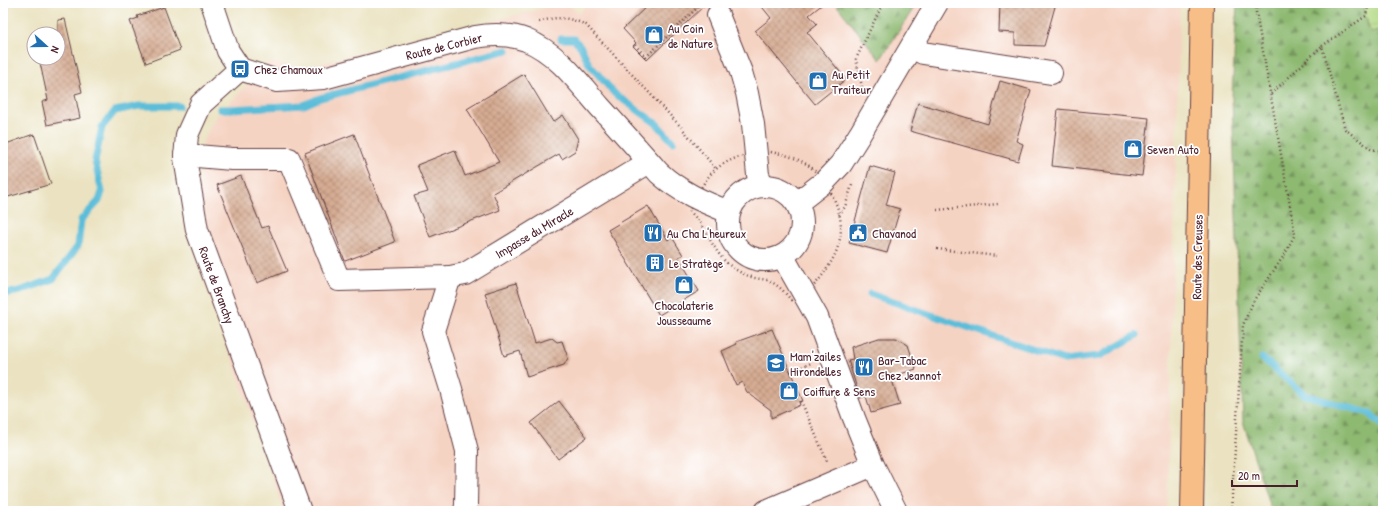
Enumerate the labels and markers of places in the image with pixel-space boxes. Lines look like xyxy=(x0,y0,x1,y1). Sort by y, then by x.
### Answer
place label: Au Coin de Nature xyxy=(668,19,713,52)
shop icon: Au Coin de Nature xyxy=(643,24,665,46)
bus stop icon: Chez Chamoux xyxy=(229,58,251,80)
place label: Chez Chamoux xyxy=(254,60,323,78)
place label: Au Petit Traiteur xyxy=(832,65,871,98)
shop icon: Au Petit Traiteur xyxy=(807,70,829,92)
shop icon: Seven Auto xyxy=(1122,138,1144,160)
place label: Seven Auto xyxy=(1147,140,1199,158)
restaurant icon: Au Cha L'heureux xyxy=(642,222,664,244)
public building icon: Chavanod xyxy=(847,222,869,244)
place label: Au Cha L'heureux xyxy=(667,224,746,242)
place label: Chavanod xyxy=(872,224,916,242)
building icon: Le Stratège xyxy=(644,252,666,274)
place label: Le Stratège xyxy=(669,254,723,272)
shop icon: Chocolaterie Jousseaume xyxy=(673,274,695,296)
place label: Chocolaterie Jousseaume xyxy=(654,296,714,329)
place label: Mam'zailes Hirondelles xyxy=(790,347,841,380)
place label: Bar-Tabac Chez Jeannot xyxy=(878,351,941,384)
school or university icon: Mam'zailes Hirondelles xyxy=(765,352,787,374)
restaurant icon: Bar-Tabac Chez Jeannot xyxy=(853,356,875,378)
shop icon: Coiffure & Sens xyxy=(778,380,800,402)
place label: Coiffure & Sens xyxy=(803,382,875,400)

